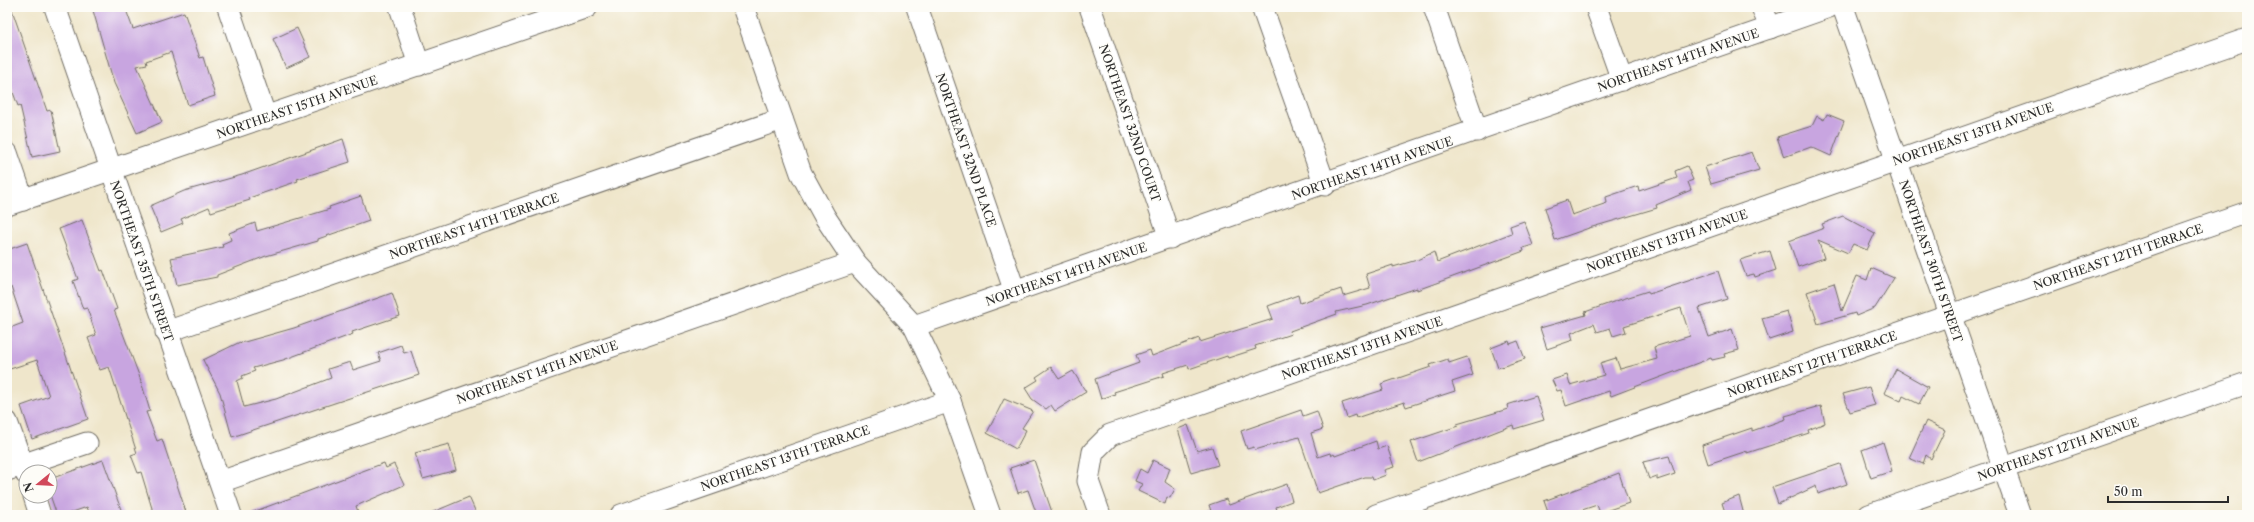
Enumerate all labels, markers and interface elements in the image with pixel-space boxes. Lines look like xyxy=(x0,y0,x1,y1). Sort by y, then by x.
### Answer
street label: NORTHEAST 14TH AVENUE xyxy=(1595,25,1761,95)
street label: NORTHEAST 32ND COURT xyxy=(1096,42,1164,204)
street label: NORTHEAST 32ND PLACE xyxy=(933,71,999,229)
street label: NORTHEAST 15TH AVENUE xyxy=(214,72,380,142)
street label: NORTHEAST 13TH AVENUE xyxy=(1890,99,2056,169)
street label: NORTHEAST 14TH AVENUE xyxy=(1289,133,1455,203)
street label: NORTHEAST 35TH STREET xyxy=(107,178,177,344)
street label: NORTHEAST 30TH STREET xyxy=(1896,178,1966,344)
street label: NORTHEAST 14TH TERRACE xyxy=(387,190,561,262)
street label: NORTHEAST 13TH AVENUE xyxy=(1584,206,1750,276)
street label: NORTHEAST 12TH TERRACE xyxy=(2031,221,2205,293)
street label: NORTHEAST 14TH AVENUE xyxy=(983,239,1149,309)
street label: NORTHEAST 13TH AVENUE xyxy=(1279,313,1445,383)
street label: NORTHEAST 12TH TERRACE xyxy=(1725,328,1899,400)
street label: NORTHEAST 14TH AVENUE xyxy=(454,337,620,407)
street label: NORTHEAST 12TH AVENUE xyxy=(1975,414,2141,484)
street label: NORTHEAST 13TH TERRACE xyxy=(698,422,872,494)
north arrow xyxy=(18,464,58,504)
scale bar xyxy=(2108,478,2228,504)
text: N xyxy=(20,480,37,494)
text: 50 m xyxy=(2114,484,2143,499)

